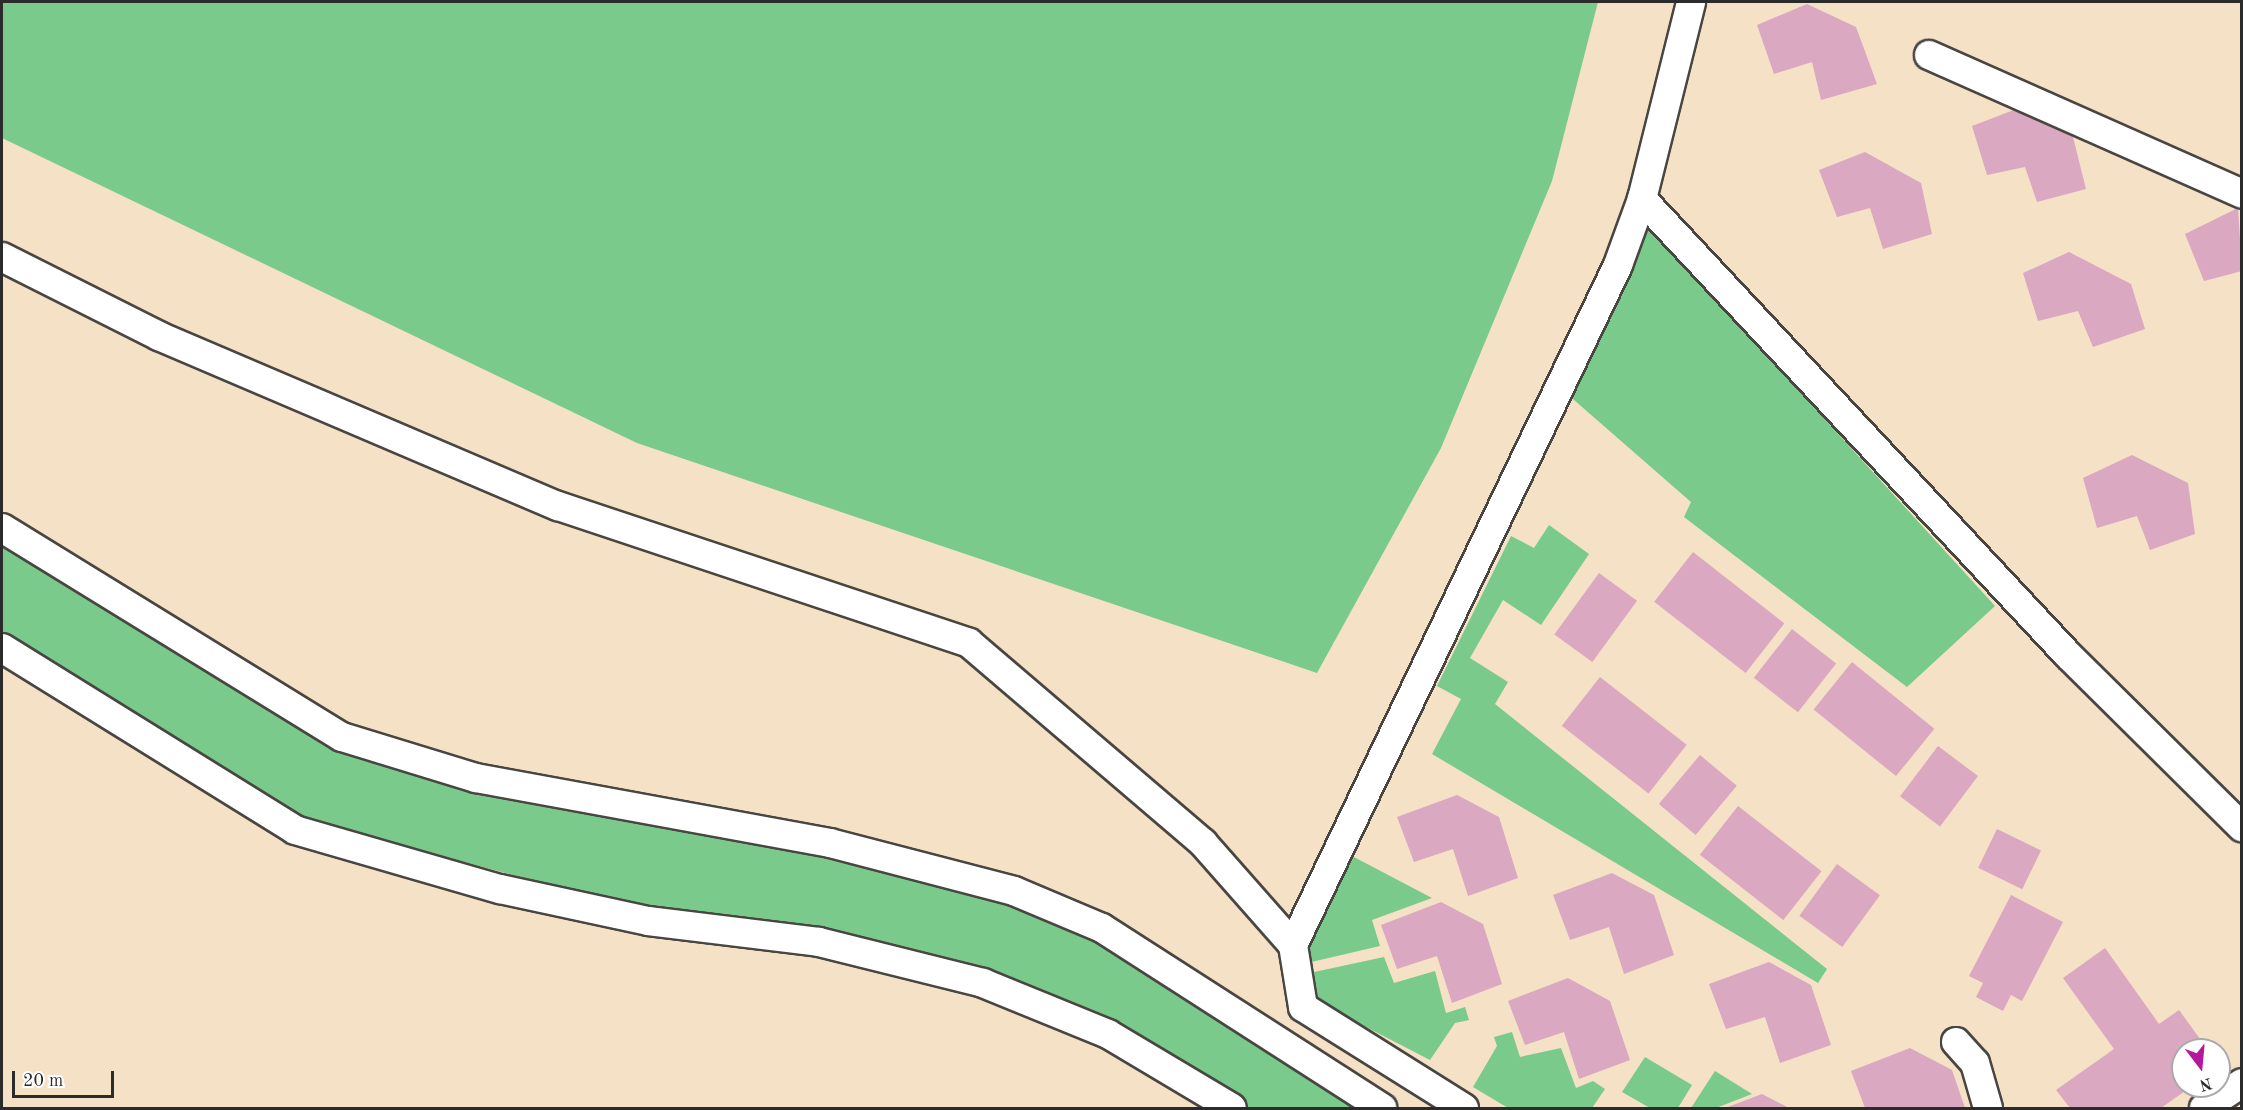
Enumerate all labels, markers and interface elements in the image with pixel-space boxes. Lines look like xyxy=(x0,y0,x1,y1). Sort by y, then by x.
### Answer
north arrow xyxy=(2171,1038,2231,1098)
scale bar xyxy=(15,1059,117,1097)
text: 20 m xyxy=(23,1072,63,1090)
text: N xyxy=(2197,1074,2214,1093)

